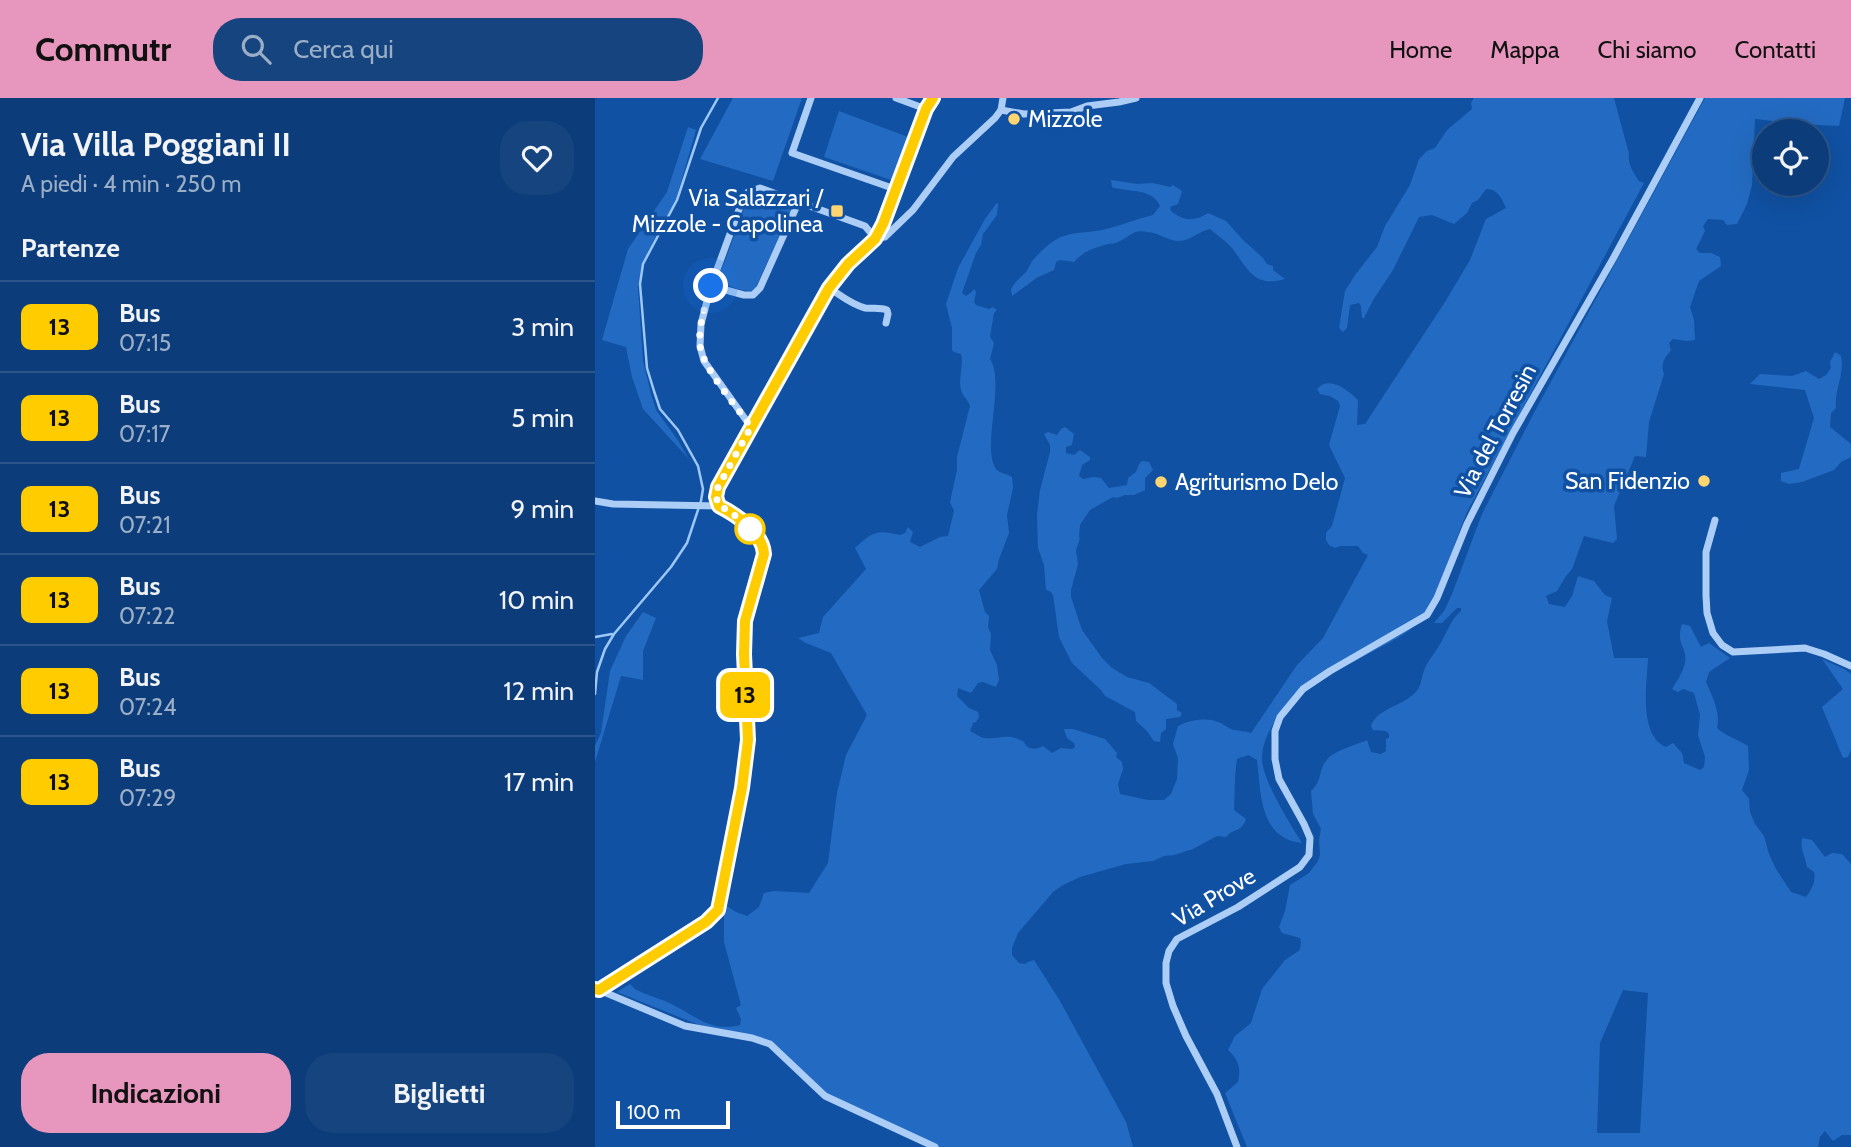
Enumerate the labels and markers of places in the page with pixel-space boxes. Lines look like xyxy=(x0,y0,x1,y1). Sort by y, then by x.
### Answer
place label: Mizzole xyxy=(1028,105,1103,133)
marker: Mizzole xyxy=(1006,111,1022,127)
place label: Via Salazzari / Mizzole - Capolinea xyxy=(632,184,825,238)
marker: Via Salazzari / Mizzole - Capolinea xyxy=(829,203,845,219)
place label: San Fidenzio xyxy=(1565,467,1690,495)
place label: Agriturismo Delo xyxy=(1175,468,1338,496)
marker: San Fidenzio xyxy=(1696,473,1712,489)
marker: Agriturismo Delo xyxy=(1153,474,1169,490)
unlabelled marker xyxy=(735,514,765,544)

